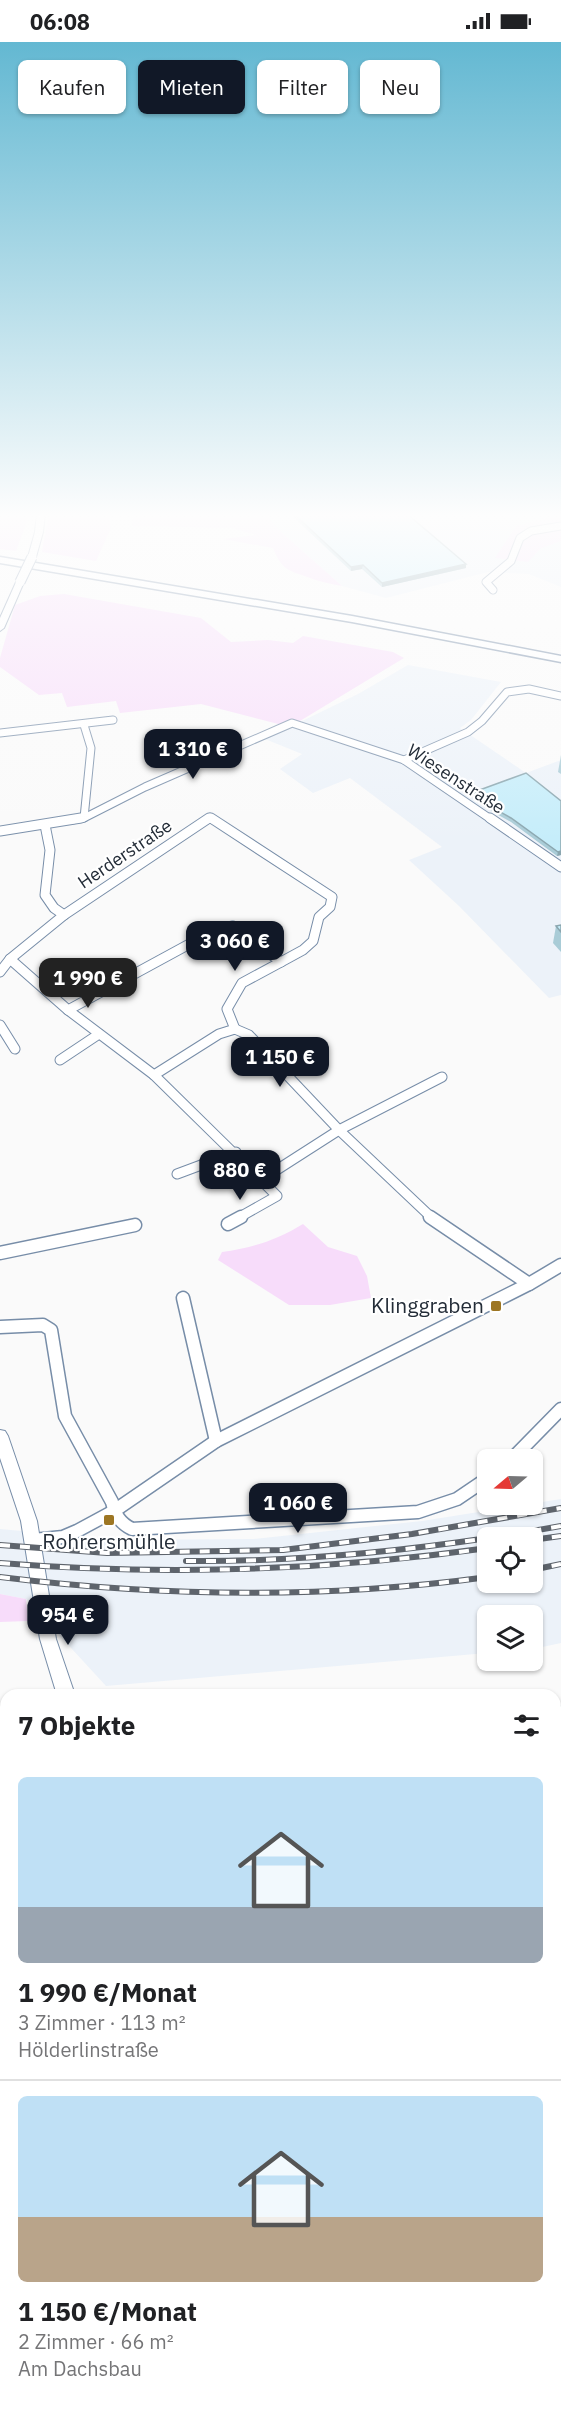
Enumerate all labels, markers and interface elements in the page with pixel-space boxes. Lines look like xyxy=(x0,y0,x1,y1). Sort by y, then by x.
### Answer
text: 06:08 xyxy=(30,7,90,36)
chip: Kaufen xyxy=(18,60,126,114)
chip: Mieten xyxy=(138,60,245,114)
chip: Filter xyxy=(257,60,348,114)
chip: Neu xyxy=(360,60,440,114)
pin: 1 310 € xyxy=(138,729,248,780)
text: 1 310 € xyxy=(158,735,228,762)
street label: Wiesenstraße xyxy=(403,738,510,819)
street label: Herderstraße xyxy=(73,814,176,893)
pin: 3 060 € xyxy=(180,921,290,972)
text: 3 060 € xyxy=(200,927,270,954)
pin: 1 990 € xyxy=(33,958,143,1009)
text: 1 990 € xyxy=(53,964,123,991)
pin: 1 150 € xyxy=(225,1037,335,1088)
text: 1 150 € xyxy=(245,1043,315,1070)
pin: 880 € xyxy=(198,1150,282,1201)
text: 880 € xyxy=(213,1156,267,1183)
place label: Klinggraben xyxy=(371,1291,484,1319)
marker: Klinggraben xyxy=(489,1299,503,1313)
north arrow xyxy=(477,1449,543,1515)
map controls xyxy=(477,1449,543,1671)
pin: 1 060 € xyxy=(243,1483,353,1534)
text: 1 060 € xyxy=(263,1489,333,1516)
marker: Rohrersmühle xyxy=(102,1513,116,1527)
place label: Rohrersmühle xyxy=(42,1527,176,1555)
button: locate xyxy=(477,1527,543,1593)
pin: 954 € xyxy=(26,1595,110,1646)
text: 954 € xyxy=(41,1601,95,1628)
button: layers xyxy=(477,1605,543,1671)
text: 7 Objekte xyxy=(18,1708,135,1742)
icon: filters xyxy=(510,1709,543,1742)
icon: home xyxy=(227,1816,335,1924)
text: 1 990 €/Monat xyxy=(18,1975,197,2009)
text: 3 Zimmer · 113 m² xyxy=(18,2009,186,2036)
text: Hölderlinstraße xyxy=(18,2036,159,2063)
icon: home xyxy=(227,2135,335,2243)
text: 1 150 €/Monat xyxy=(18,2294,197,2328)
text: 2 Zimmer · 66 m² xyxy=(18,2328,174,2355)
text: Am Dachsbau xyxy=(18,2355,142,2382)

